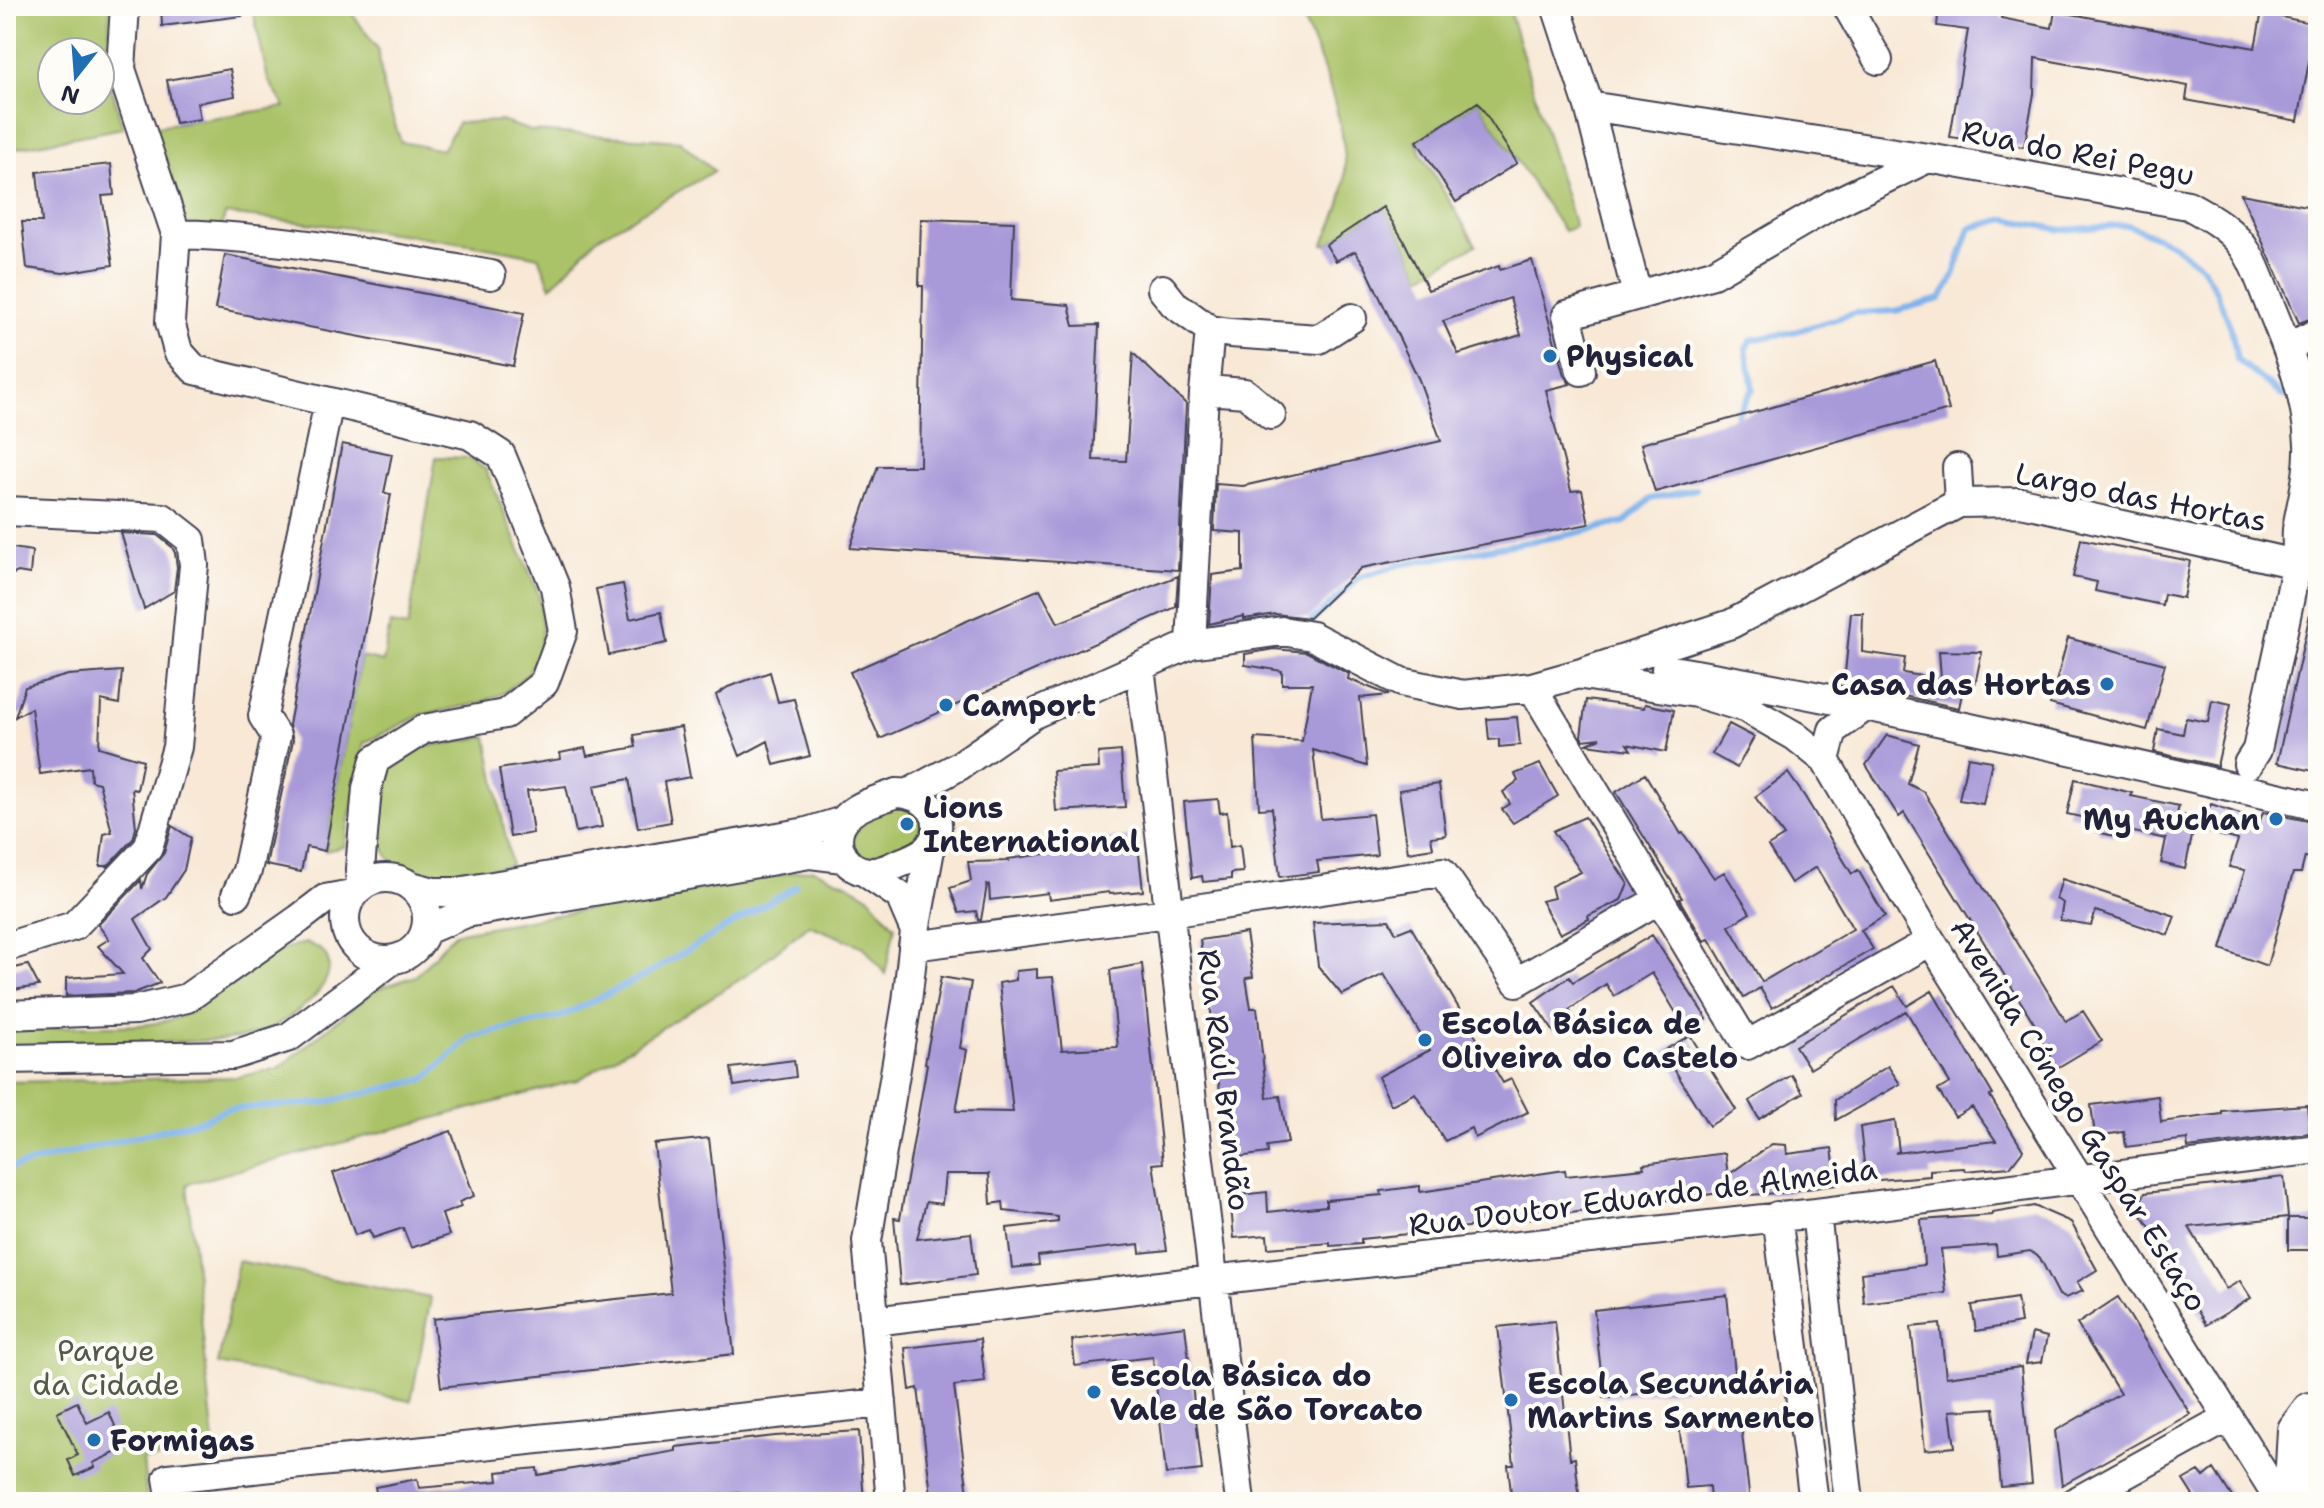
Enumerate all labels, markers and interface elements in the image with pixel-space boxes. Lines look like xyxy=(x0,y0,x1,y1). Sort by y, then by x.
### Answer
north arrow xyxy=(36,36,116,116)
text: N xyxy=(58,78,83,111)
street label: Rua do Rei Pegu xyxy=(1958,110,2198,196)
place label: Physical xyxy=(1566,336,1694,377)
marker: Physical xyxy=(1541,347,1559,365)
street label: Largo das Hortas xyxy=(2012,453,2270,541)
place label: Casa das Hortas xyxy=(1831,664,2091,705)
marker: Casa das Hortas xyxy=(2098,675,2116,693)
place label: Camport xyxy=(962,685,1096,726)
marker: Camport xyxy=(937,696,955,714)
place label: Lions International xyxy=(923,787,1140,862)
place label: My Auchan xyxy=(2083,799,2260,840)
marker: My Auchan xyxy=(2267,810,2285,828)
marker: Lions International xyxy=(898,815,916,833)
street label: Avenida Cónego Gaspar Estaço xyxy=(1941,911,2217,1319)
street label: Rua Raúl Brandão xyxy=(1188,947,1260,1213)
place label: Escola Básica de Oliveira do Castelo xyxy=(1441,1003,1738,1078)
marker: Escola Básica de Oliveira do Castelo xyxy=(1416,1031,1434,1049)
street label: Rua Doutor Eduardo de Almeida xyxy=(1407,1148,1880,1246)
park label: Parque da Cidade xyxy=(32,1330,180,1405)
place label: Escola Básica do Vale de São Torcato xyxy=(1110,1355,1423,1430)
place label: Escola Secundária Martins Sarmento xyxy=(1527,1363,1815,1438)
marker: Escola Básica do Vale de São Torcato xyxy=(1085,1383,1103,1401)
marker: Escola Secundária Martins Sarmento xyxy=(1502,1391,1520,1409)
place label: Formigas xyxy=(110,1420,255,1461)
marker: Formigas xyxy=(85,1431,103,1449)

